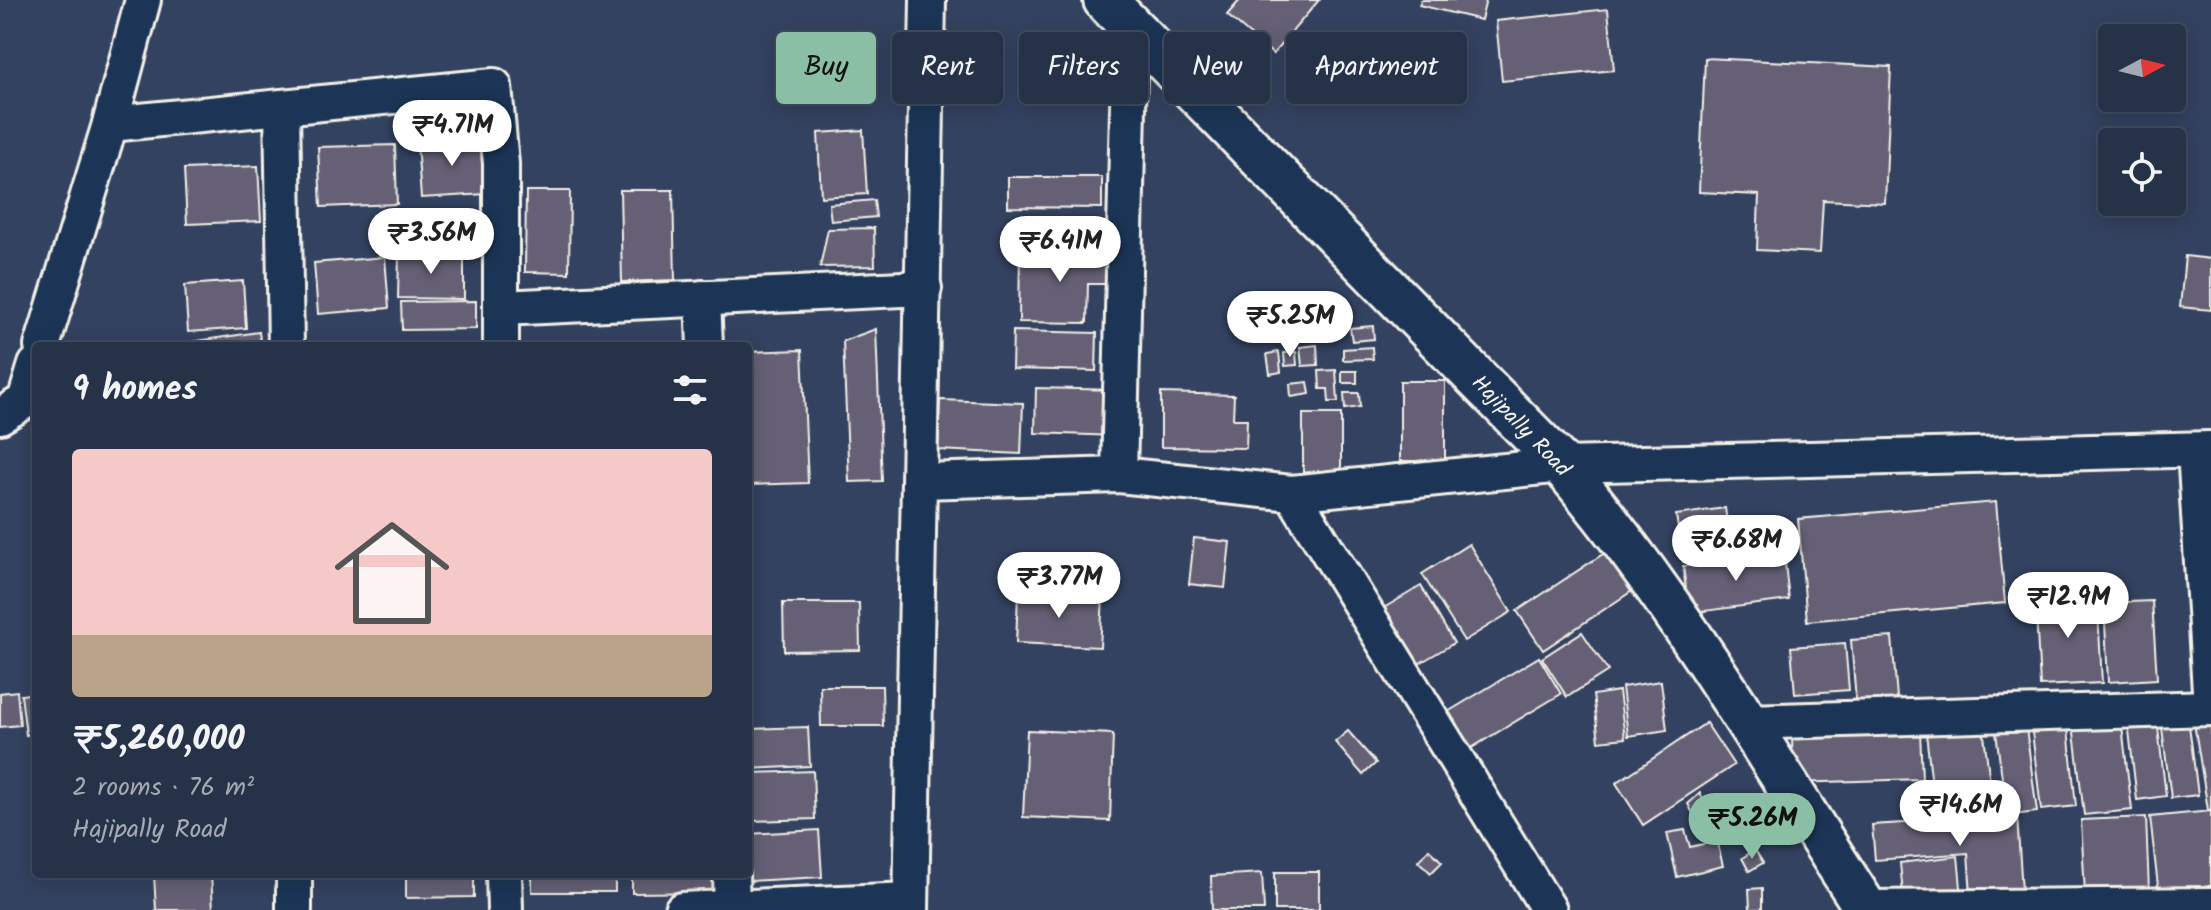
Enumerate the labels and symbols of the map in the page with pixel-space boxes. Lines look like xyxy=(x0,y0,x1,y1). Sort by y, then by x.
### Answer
north arrow xyxy=(2098,24,2186,112)
pin: ₹4.71M xyxy=(387,100,517,168)
pin: ₹3.56M xyxy=(366,208,496,276)
pin: ₹6.41M xyxy=(995,216,1125,284)
pin: ₹5.25M xyxy=(1225,291,1355,359)
street label: Hajipally Road xyxy=(1462,368,1579,487)
pin: ₹6.68M xyxy=(1671,515,1801,583)
pin: ₹3.77M xyxy=(994,552,1124,620)
pin: ₹12.9M xyxy=(2003,572,2133,640)
pin: ₹14.6M xyxy=(1895,780,2025,848)
pin: ₹5.26M xyxy=(1687,793,1817,861)

